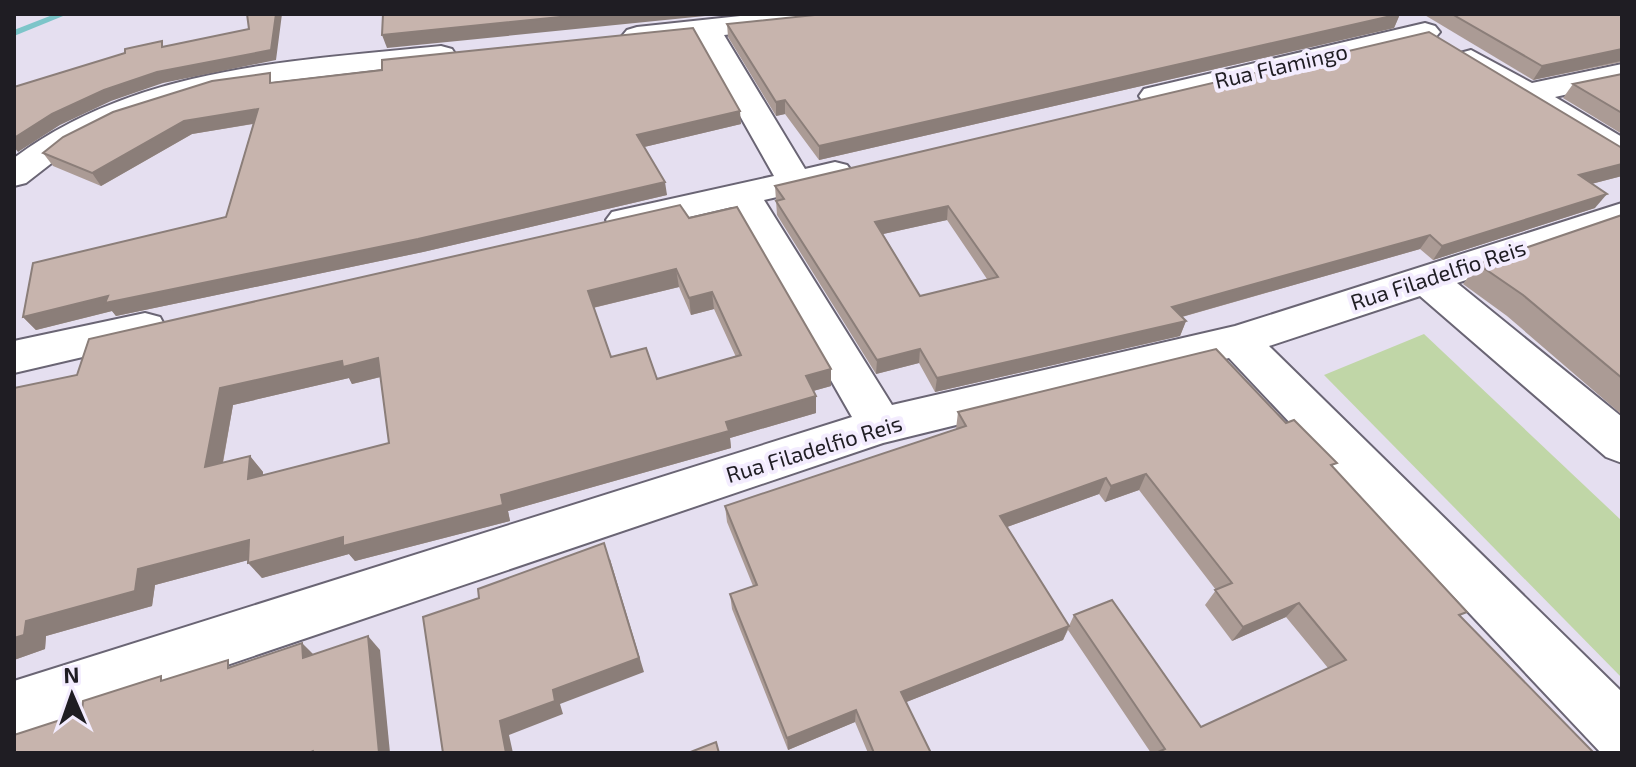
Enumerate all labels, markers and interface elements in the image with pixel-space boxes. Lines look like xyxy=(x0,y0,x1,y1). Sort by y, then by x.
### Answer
street label: Rua Flamingo xyxy=(1212,37,1350,93)
street label: Rua Filadelfio Reis xyxy=(1347,233,1529,315)
street label: Rua Filadelfio Reis xyxy=(723,409,905,487)
north arrow xyxy=(32,655,112,735)
text: N xyxy=(63,661,80,687)

